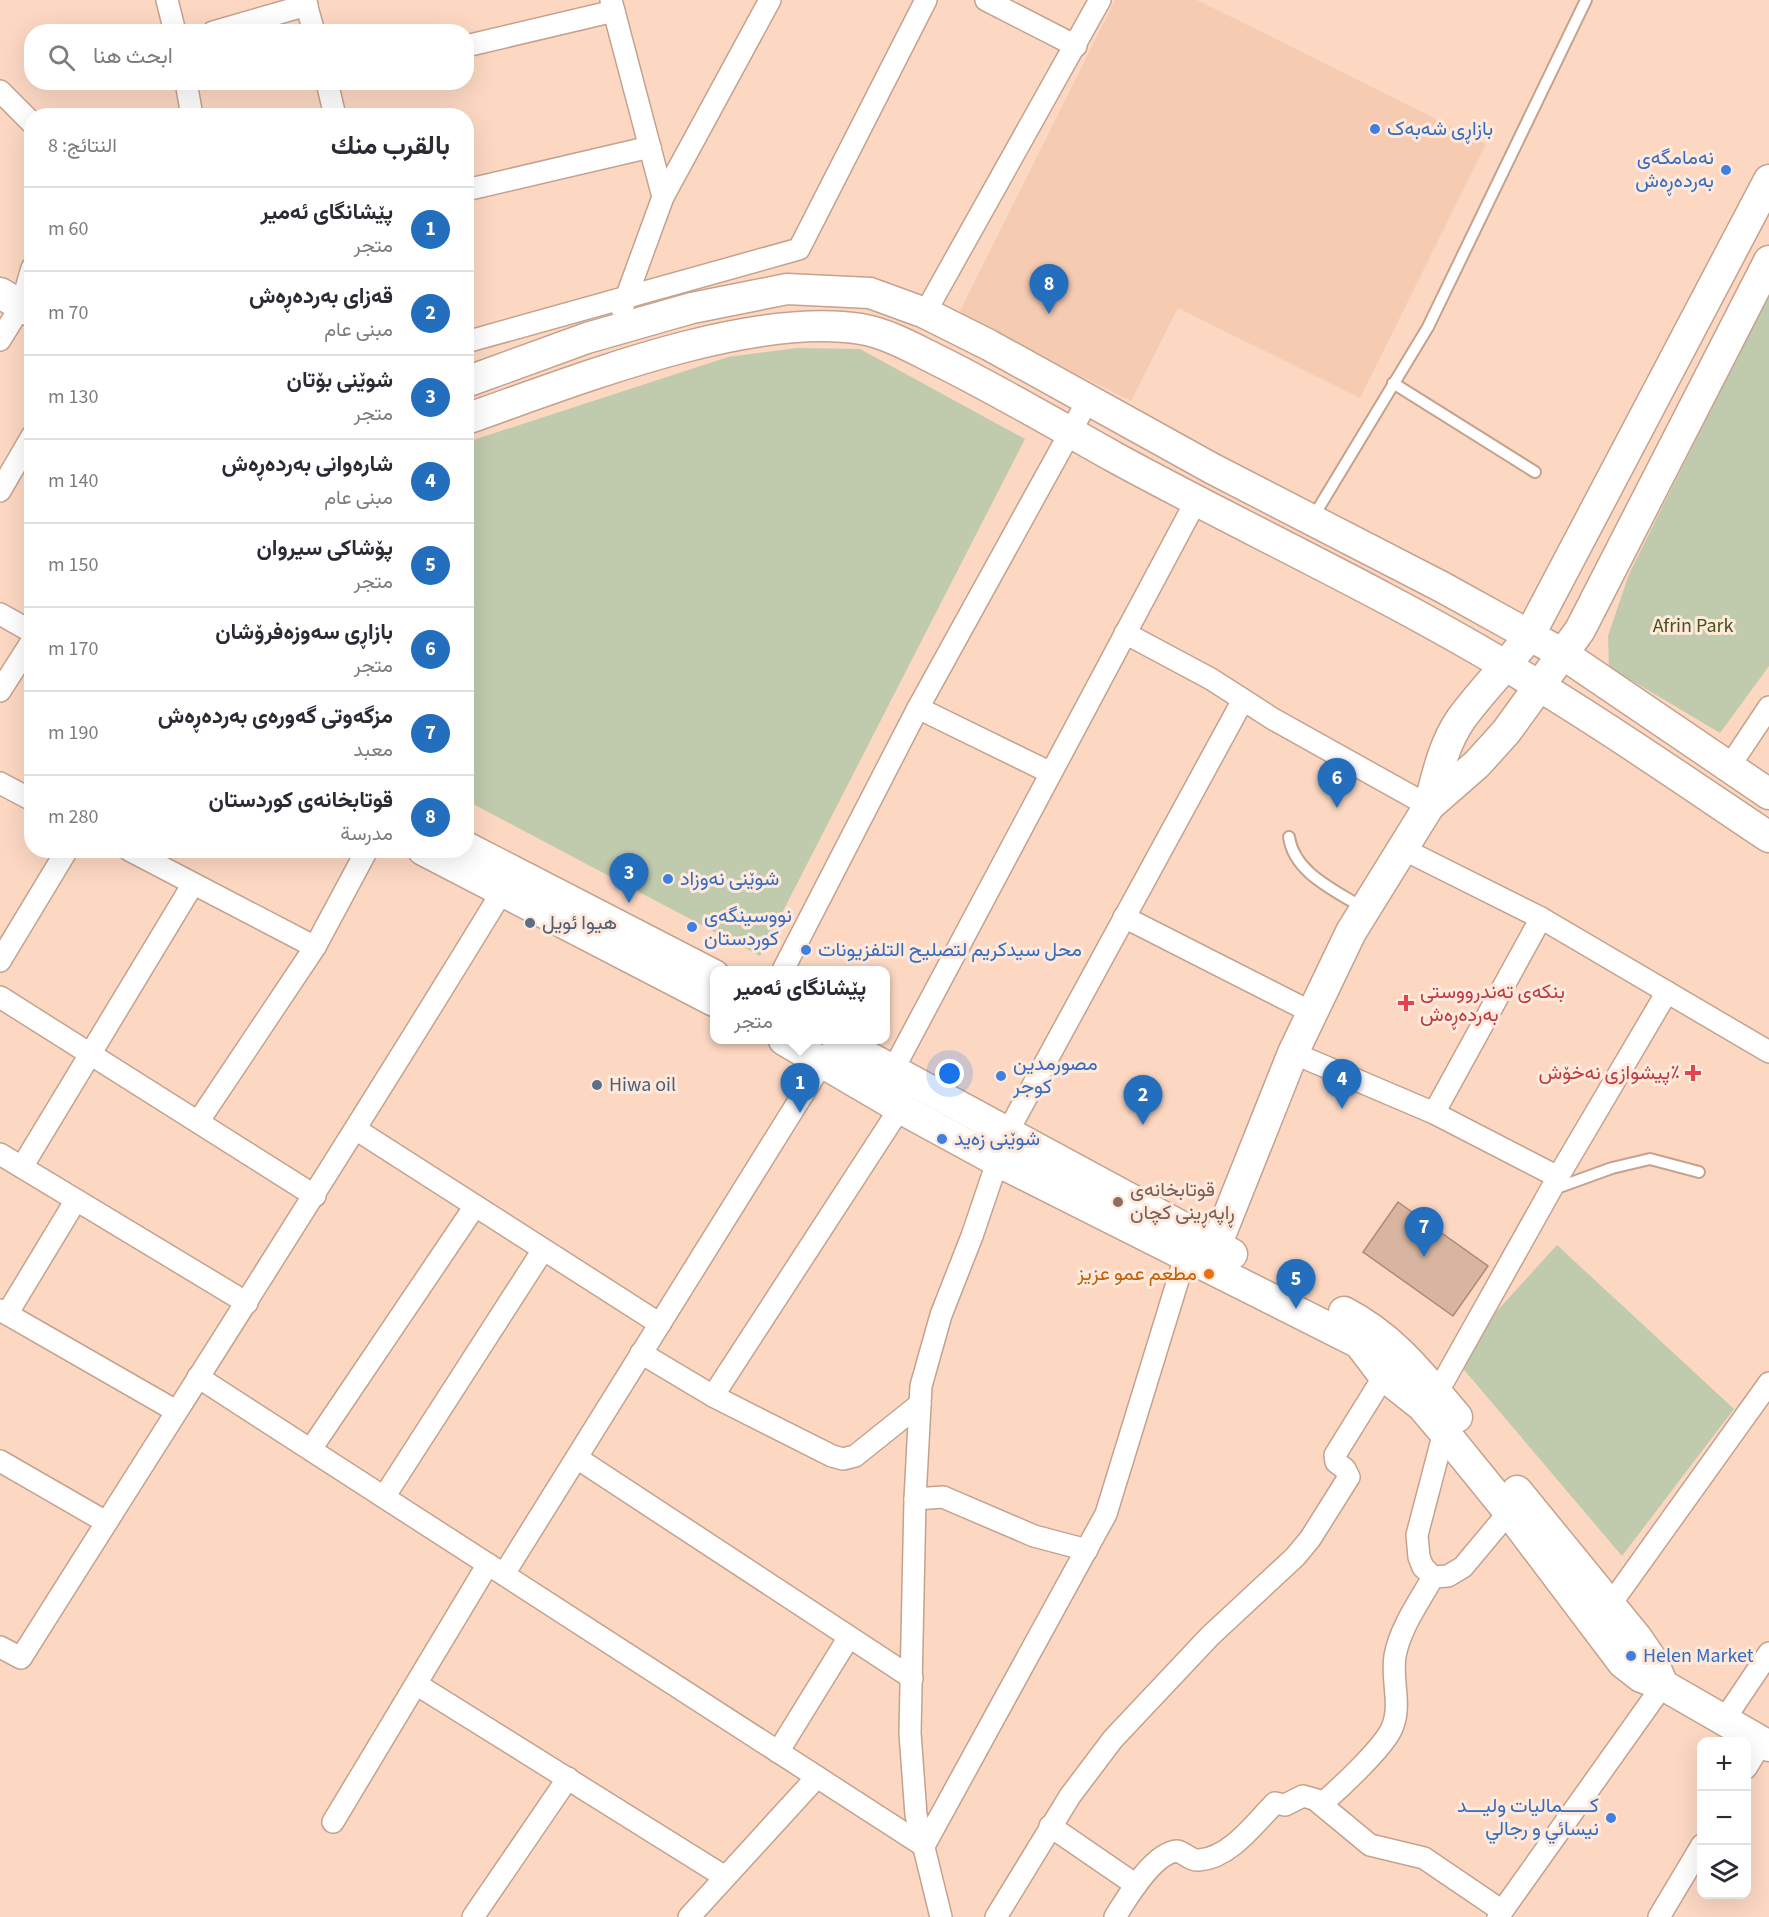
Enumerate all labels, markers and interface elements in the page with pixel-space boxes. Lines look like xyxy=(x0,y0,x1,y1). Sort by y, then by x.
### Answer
search box xyxy=(24,24,474,90)
text: ابحث هنا xyxy=(93,40,173,72)
icon: search xyxy=(45,41,78,74)
place label: بازاڕی شەبەک xyxy=(1387,115,1493,144)
marker: بازاڕی شەبەک xyxy=(1368,122,1382,136)
text: بالقرب منك xyxy=(331,127,450,164)
text: النتائج: 8 xyxy=(48,132,117,160)
place label: نەمامگەی بەردەڕەش xyxy=(1635,144,1714,196)
marker: نەمامگەی بەردەڕەش xyxy=(1719,163,1733,177)
text: پێشانگای ئەمیر xyxy=(260,196,393,228)
text: 60 m xyxy=(48,215,88,243)
text: 1 xyxy=(425,215,436,243)
text: متجر xyxy=(354,232,393,260)
pin: 8 xyxy=(1030,264,1068,314)
text: قەزای بەردەڕەش xyxy=(249,280,393,312)
text: 70 m xyxy=(48,299,88,327)
text: 2 xyxy=(425,299,436,327)
text: مبنى عام xyxy=(324,316,393,344)
text: شوێنی بۆتان xyxy=(287,364,393,396)
text: 130 m xyxy=(48,383,98,411)
text: 3 xyxy=(425,383,436,411)
text: متجر xyxy=(354,400,393,428)
text: شارەوانی بەردەڕەش xyxy=(221,448,393,480)
text: 140 m xyxy=(48,467,98,495)
text: 4 xyxy=(425,467,436,495)
text: مبنى عام xyxy=(324,484,393,512)
text: پۆشاکی سیروان xyxy=(256,532,393,564)
text: 150 m xyxy=(48,551,98,579)
text: 5 xyxy=(425,551,436,579)
text: متجر xyxy=(354,568,393,596)
park label: Afrin Park xyxy=(1653,612,1733,640)
text: بازاڕی سەوزەفرۆشان xyxy=(215,616,393,648)
text: 170 m xyxy=(48,635,98,663)
text: 6 xyxy=(425,635,436,663)
text: متجر xyxy=(354,652,393,680)
text: مزگەوتی گەورەی بەردەڕەش xyxy=(158,700,393,732)
text: 190 m xyxy=(48,719,98,747)
text: 7 xyxy=(425,719,436,747)
text: معبد xyxy=(353,736,393,764)
pin: 6 xyxy=(1318,758,1356,808)
text: قوتابخانەی کوردستان xyxy=(209,784,393,816)
text: 280 m xyxy=(48,803,98,831)
text: 8 xyxy=(425,803,436,831)
text: مدرسة xyxy=(340,820,393,848)
pin: 3 xyxy=(610,854,648,903)
place label: شوێنی نەوزاد xyxy=(680,865,779,893)
marker: شوێنی نەوزاد xyxy=(661,872,675,886)
place label: نووسینگەی کوردستان xyxy=(704,902,792,953)
place label: هيوا ئويل xyxy=(542,909,617,937)
marker: هيوا ئويل xyxy=(523,916,537,930)
marker: نووسینگەی کوردستان xyxy=(685,920,699,934)
place label: محل سيدكريم لتصليح التلفزيونات xyxy=(818,936,1082,964)
marker: محل سيدكريم لتصليح التلفزيونات xyxy=(799,943,813,957)
popup xyxy=(710,966,890,1044)
text: پێشانگای ئەمیر xyxy=(734,972,866,1004)
place label: بنکەی تەندرووستی بەردەڕەش xyxy=(1420,978,1565,1030)
marker: بنکەی تەندرووستی بەردەڕەش xyxy=(1397,994,1415,1012)
text: متجر xyxy=(734,1008,773,1036)
place label: مصورمدین كوجر xyxy=(1012,1050,1098,1101)
your location xyxy=(935,1059,964,1088)
place label: پیشوازی نەخۆش٪ xyxy=(1539,1059,1680,1087)
pin: 4 xyxy=(1322,1060,1362,1109)
pin: 1 xyxy=(780,1064,820,1113)
marker: پیشوازی نەخۆش٪ xyxy=(1684,1064,1702,1082)
marker: مصورمدین كوجر xyxy=(994,1069,1008,1083)
place label: Hiwa oil xyxy=(609,1071,676,1099)
pin: 2 xyxy=(1124,1076,1162,1125)
marker: Hiwa oil xyxy=(590,1078,604,1092)
place label: شوێنی زەید xyxy=(954,1125,1040,1153)
marker: شوێنی زەید xyxy=(935,1132,949,1146)
place label: قوتابخانەی ڕاپەڕینی کچان xyxy=(1130,1176,1235,1228)
marker: قوتابخانەی ڕاپەڕینی کچان xyxy=(1111,1195,1125,1209)
pin: 7 xyxy=(1404,1208,1444,1257)
place label: مطعم عمو عزيز xyxy=(1076,1260,1197,1288)
pin: 5 xyxy=(1276,1260,1316,1309)
marker: مطعم عمو عزيز xyxy=(1202,1267,1216,1281)
place label: Helen Market xyxy=(1643,1642,1754,1670)
marker: Helen Market xyxy=(1624,1649,1638,1663)
map controls xyxy=(1697,1737,1751,1899)
button: + xyxy=(1697,1737,1751,1791)
button: − xyxy=(1697,1791,1751,1845)
place label: كـــــمالیات ولیـــد نیسائي و رجالي xyxy=(1457,1792,1599,1845)
marker: كـــــمالیات ولیـــد نیسائي و رجالي xyxy=(1604,1811,1618,1825)
button: layers xyxy=(1697,1845,1751,1899)

